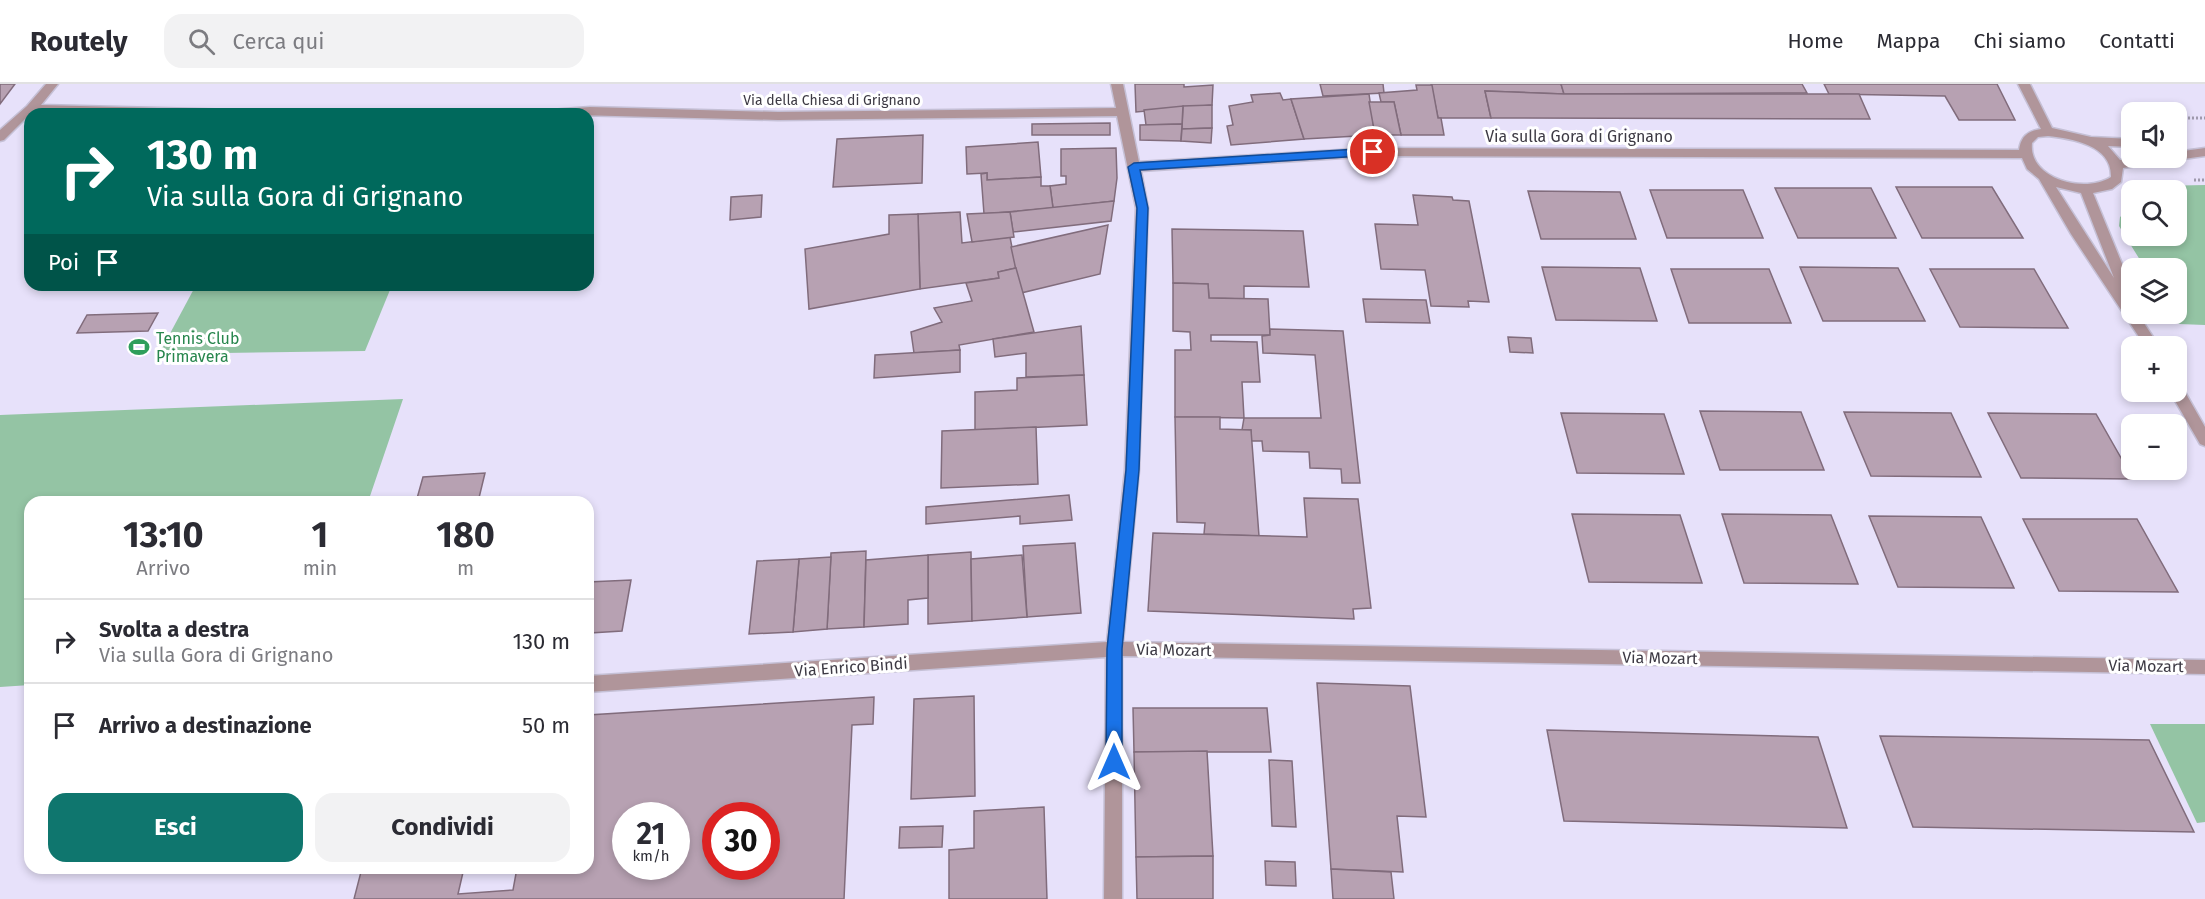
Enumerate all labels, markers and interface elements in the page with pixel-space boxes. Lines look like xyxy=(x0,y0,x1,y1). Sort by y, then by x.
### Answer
search box xyxy=(164,14,584,68)
text: Routely xyxy=(30,25,128,58)
icon: search xyxy=(185,25,218,58)
text: Cerca qui xyxy=(233,28,325,55)
text: Home xyxy=(1787,28,1843,54)
text: Mappa xyxy=(1876,28,1940,54)
text: Chi siamo xyxy=(1973,28,2066,54)
text: Contatti xyxy=(2099,28,2175,54)
street label: Via della Chiesa di Grignano xyxy=(743,92,921,109)
map controls xyxy=(2121,102,2187,480)
button: sound xyxy=(2121,102,2187,168)
pin xyxy=(1347,126,1398,177)
street label: Via sulla Gora di Grignano xyxy=(1485,127,1673,146)
text: 130 m xyxy=(147,130,258,180)
icon: right xyxy=(48,132,126,210)
icon: arrive xyxy=(1356,135,1389,168)
button: search xyxy=(2121,180,2187,246)
text: Via sulla Gora di Grignano xyxy=(147,181,464,213)
icon: arrive xyxy=(91,246,124,279)
text: Poi xyxy=(48,249,79,276)
button: layers xyxy=(2121,258,2187,324)
place label: Tennis Club Primavera xyxy=(156,329,239,366)
sports icon: Tennis Club Primavera xyxy=(127,335,151,359)
button: + xyxy=(2121,336,2187,402)
button: − xyxy=(2121,414,2187,480)
text: 13:10 xyxy=(123,513,204,557)
text: 1 xyxy=(312,513,328,557)
text: 180 xyxy=(436,513,495,557)
text: Arrivo xyxy=(136,556,190,580)
text: min xyxy=(303,556,337,580)
text: m xyxy=(457,556,474,580)
text: Svolta a destra xyxy=(99,616,249,643)
icon: right xyxy=(48,625,81,658)
text: 130 m xyxy=(513,628,570,655)
street label: Via Mozart xyxy=(1136,640,1212,660)
text: Via sulla Gora di Grignano xyxy=(99,643,334,667)
street label: Via Mozart xyxy=(1622,648,1698,668)
street label: Via Enrico Bindi xyxy=(794,654,908,680)
street label: Via Mozart xyxy=(2108,656,2184,676)
icon: arrive xyxy=(48,709,81,742)
text: Arrivo a destinazione xyxy=(99,712,312,739)
text: 50 m xyxy=(522,712,570,739)
position arrow xyxy=(1082,730,1146,794)
button: Esci xyxy=(48,793,303,862)
button: Condividi xyxy=(315,793,570,862)
speed limit sign: 30 xyxy=(702,802,780,880)
text: 21 xyxy=(637,816,665,852)
text: km/h xyxy=(632,847,670,865)

